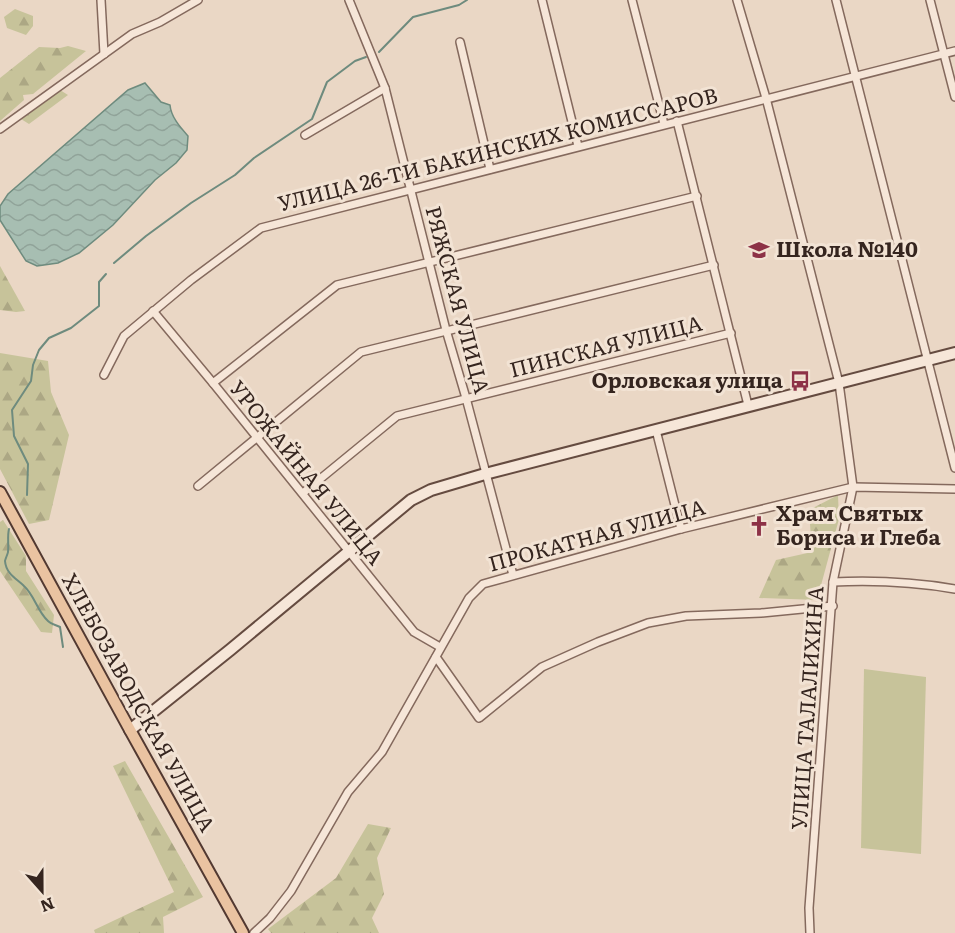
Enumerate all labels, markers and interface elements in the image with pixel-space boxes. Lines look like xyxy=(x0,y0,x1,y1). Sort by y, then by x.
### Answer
street label: УЛИЦА 26-ТИ БАКИНСКИХ КОМИССАРОВ xyxy=(274,78,721,217)
street label: РЯЖСКАЯ УЛИЦА xyxy=(419,202,500,397)
place label: Школа №140 xyxy=(776,232,918,263)
school or university icon: Школа №140 xyxy=(747,238,771,262)
street label: ПИНСКАЯ УЛИЦА xyxy=(506,306,705,383)
place label: Орловская улица xyxy=(591,363,784,394)
bus stop icon: Орловская улица xyxy=(788,369,812,393)
street label: УРОЖАЙНАЯ УЛИЦА xyxy=(224,372,393,571)
street label: ПРОКАТНАЯ УЛИЦА xyxy=(484,490,709,577)
place label: Храм Святых Бориса и Глеба xyxy=(776,496,941,551)
church icon: Храм Святых Бориса и Глеба xyxy=(747,514,771,538)
street label: ХЛЕБОЗАВОДСКАЯ УЛИЦА xyxy=(56,567,225,837)
street label: УЛИЦА ТАЛАЛИХИНА xyxy=(782,584,830,831)
north arrow xyxy=(12,861,72,921)
text: N xyxy=(37,892,58,920)

